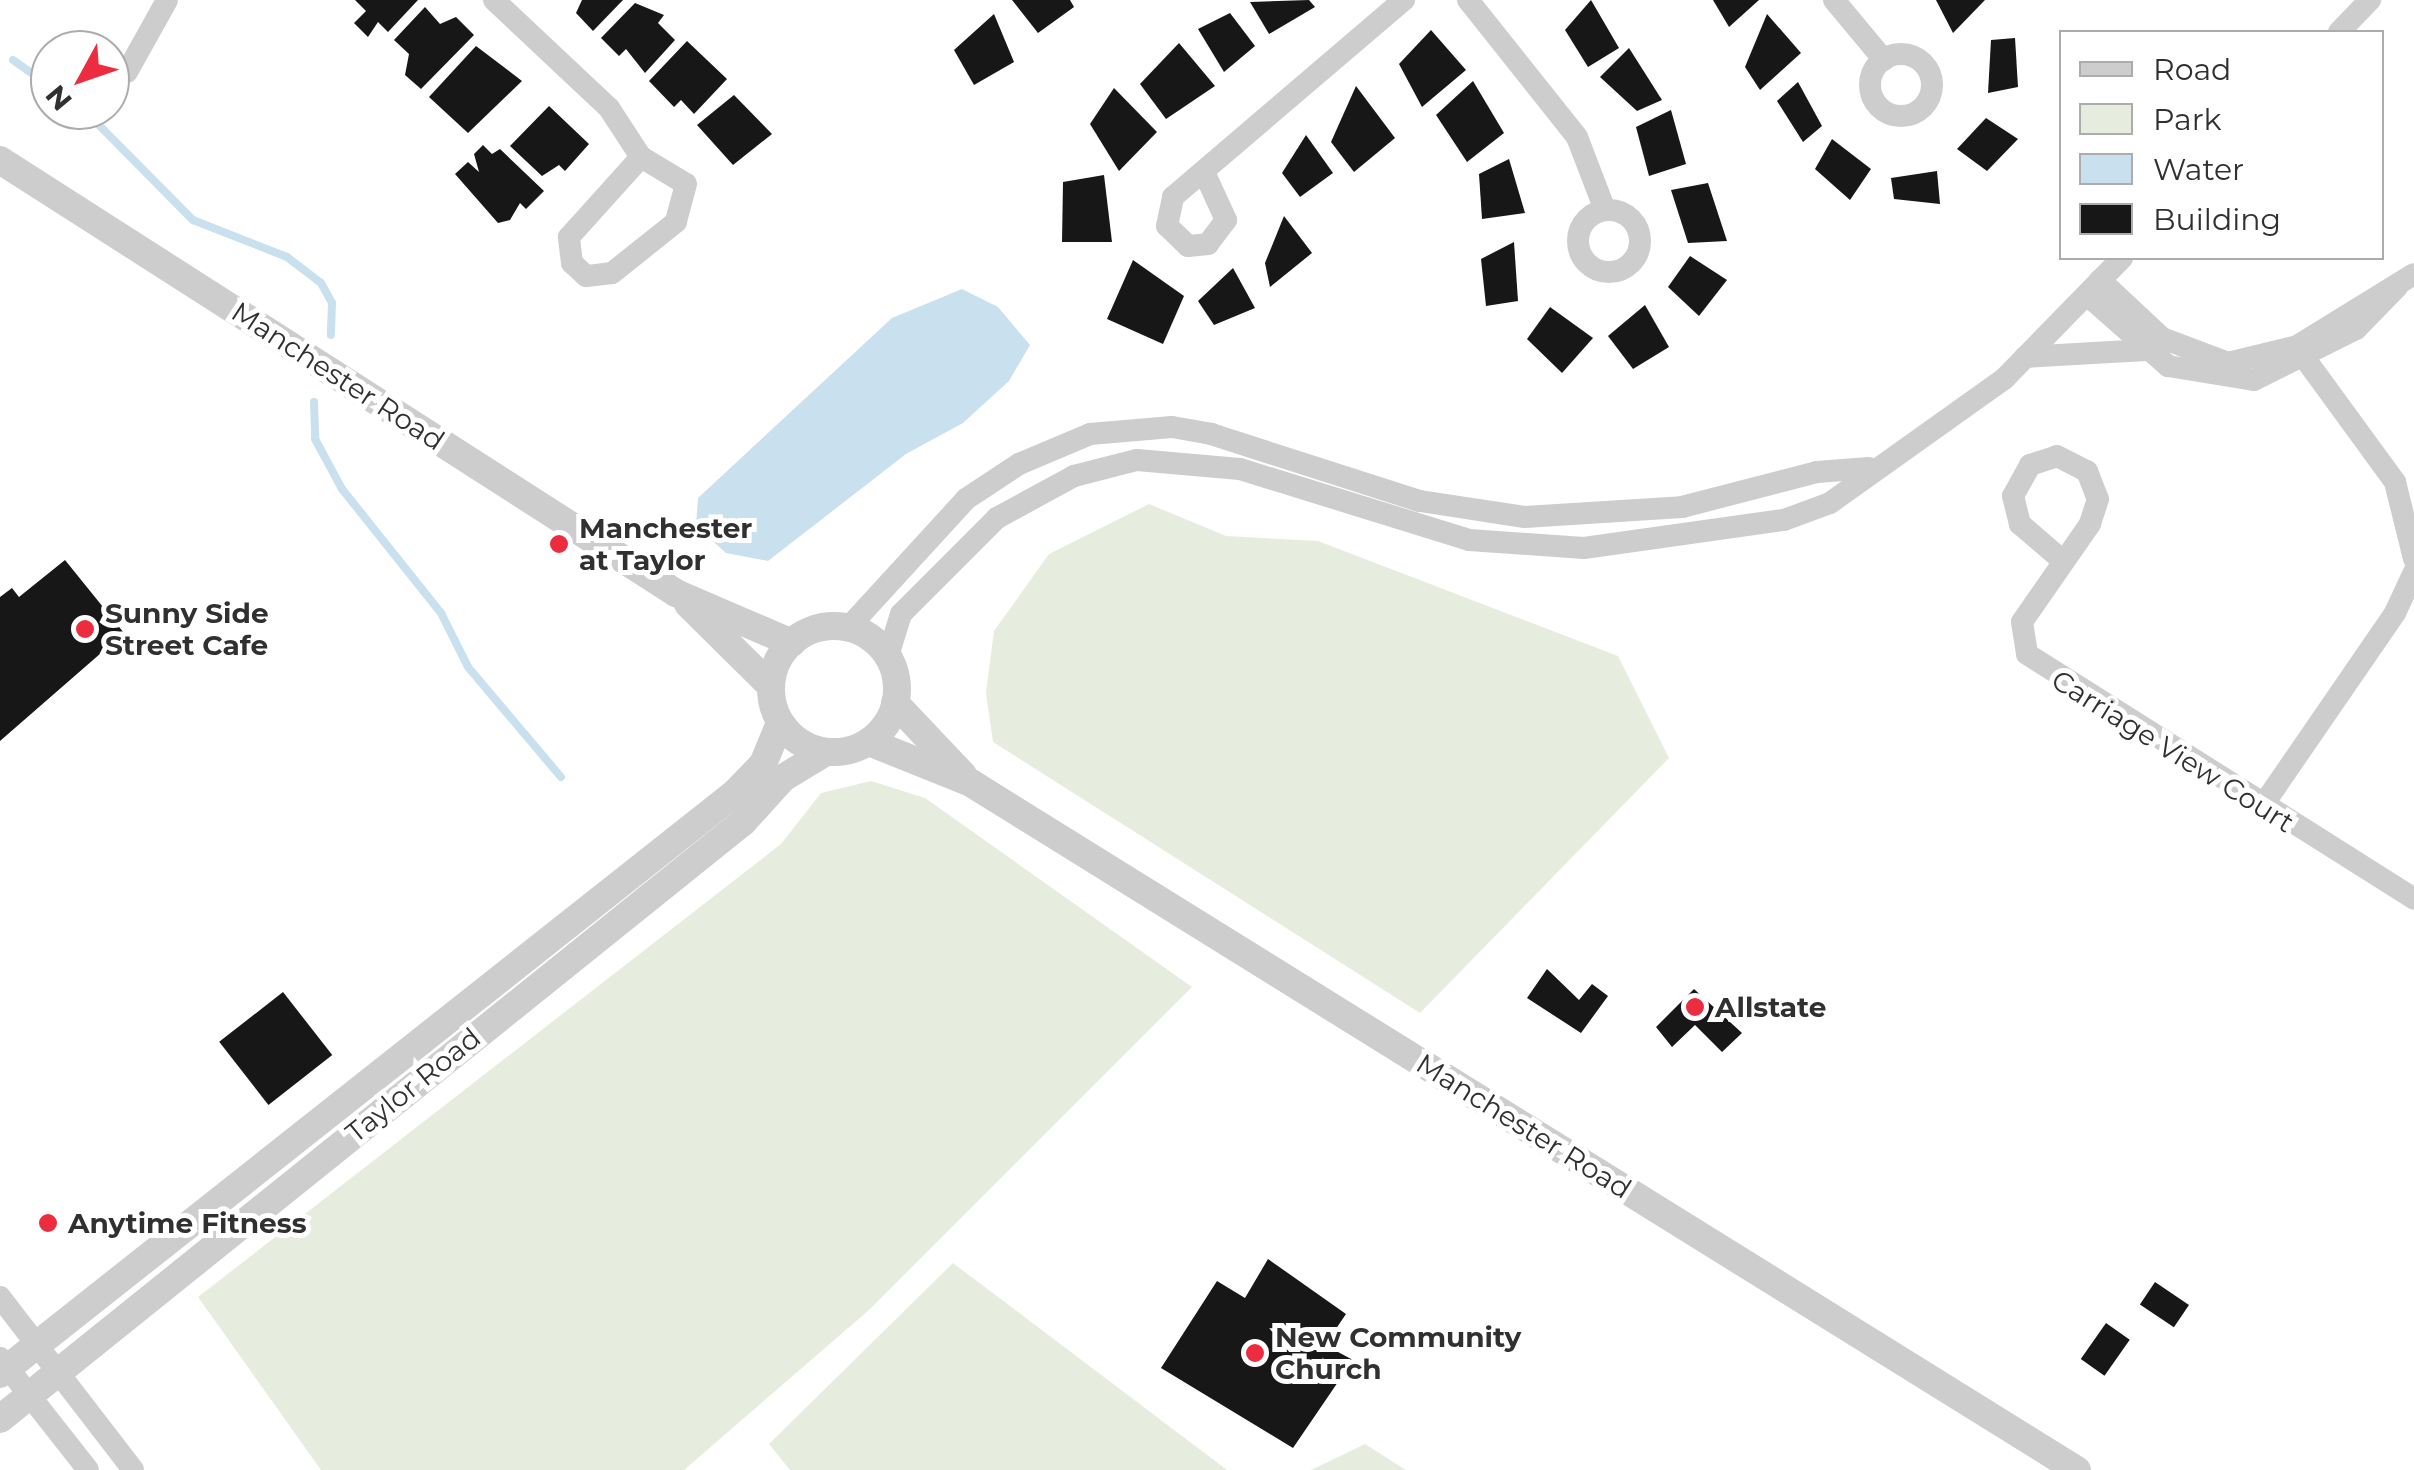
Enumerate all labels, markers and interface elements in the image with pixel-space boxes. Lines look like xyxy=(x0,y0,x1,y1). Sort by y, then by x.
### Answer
north arrow xyxy=(30,30,130,130)
legend xyxy=(2059,30,2384,260)
text: Road xyxy=(2153,51,2231,88)
text: N xyxy=(38,78,79,118)
text: Park xyxy=(2153,101,2222,138)
text: Water xyxy=(2153,151,2244,188)
text: Building xyxy=(2153,201,2281,238)
street label: Manchester Road xyxy=(225,295,451,457)
place label: Manchester at Taylor xyxy=(579,511,752,577)
marker: Manchester at Taylor xyxy=(548,533,570,555)
place label: Sunny Side Street Cafe xyxy=(105,596,269,662)
marker: Sunny Side Street Cafe xyxy=(74,618,96,640)
street label: Carriage View Court xyxy=(2046,663,2300,839)
place label: Allstate xyxy=(1715,990,1827,1024)
marker: Allstate xyxy=(1684,996,1706,1018)
street label: Taylor Road xyxy=(339,1021,487,1149)
street label: Manchester Road xyxy=(1410,1046,1638,1206)
place label: Anytime Fitness xyxy=(68,1206,306,1240)
marker: Anytime Fitness xyxy=(37,1212,59,1234)
place label: New Community Church xyxy=(1275,1320,1521,1386)
marker: New Community Church xyxy=(1244,1342,1266,1364)

